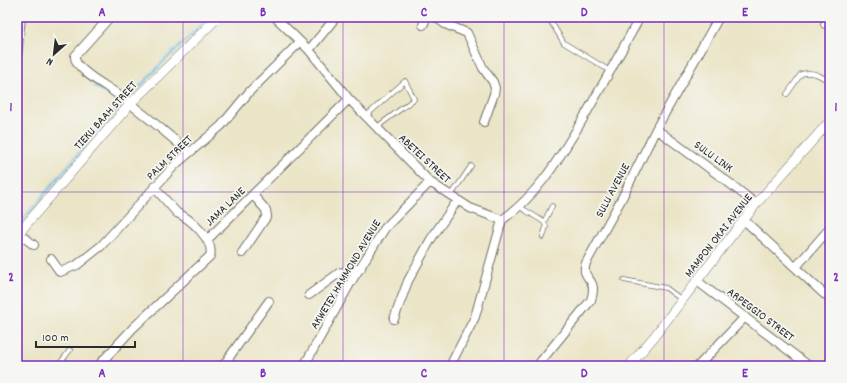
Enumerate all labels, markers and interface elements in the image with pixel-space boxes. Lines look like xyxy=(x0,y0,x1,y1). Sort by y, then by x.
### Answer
text: A xyxy=(98,4,106,23)
text: B xyxy=(260,4,266,23)
text: C xyxy=(421,4,428,23)
text: D xyxy=(581,4,588,23)
text: E xyxy=(742,4,749,23)
north arrow xyxy=(34,34,74,74)
text: N xyxy=(44,52,56,69)
street label: TIEKU BAAH STREET xyxy=(71,78,142,154)
text: 1 xyxy=(10,99,13,118)
text: 1 xyxy=(835,99,838,118)
street label: ABETEI STREET xyxy=(394,130,454,188)
street label: PALM STREET xyxy=(143,132,197,184)
street label: SULU LINK xyxy=(690,137,737,177)
street label: SULU AVENUE xyxy=(592,160,635,221)
street label: JAMA LANE xyxy=(202,183,250,231)
street label: MAMPON OKAI AVENUE xyxy=(681,190,758,281)
street label: AKWETEY HAMMOND AVENUE xyxy=(307,216,386,333)
text: 2 xyxy=(8,269,14,288)
text: 2 xyxy=(833,269,839,288)
street label: ARPEGGIO STREET xyxy=(723,284,797,346)
scale bar xyxy=(36,323,135,349)
text: 100 m xyxy=(42,330,69,347)
text: A xyxy=(98,365,106,383)
text: B xyxy=(260,365,266,383)
text: C xyxy=(421,365,428,383)
text: D xyxy=(581,365,588,383)
text: E xyxy=(742,365,749,383)

